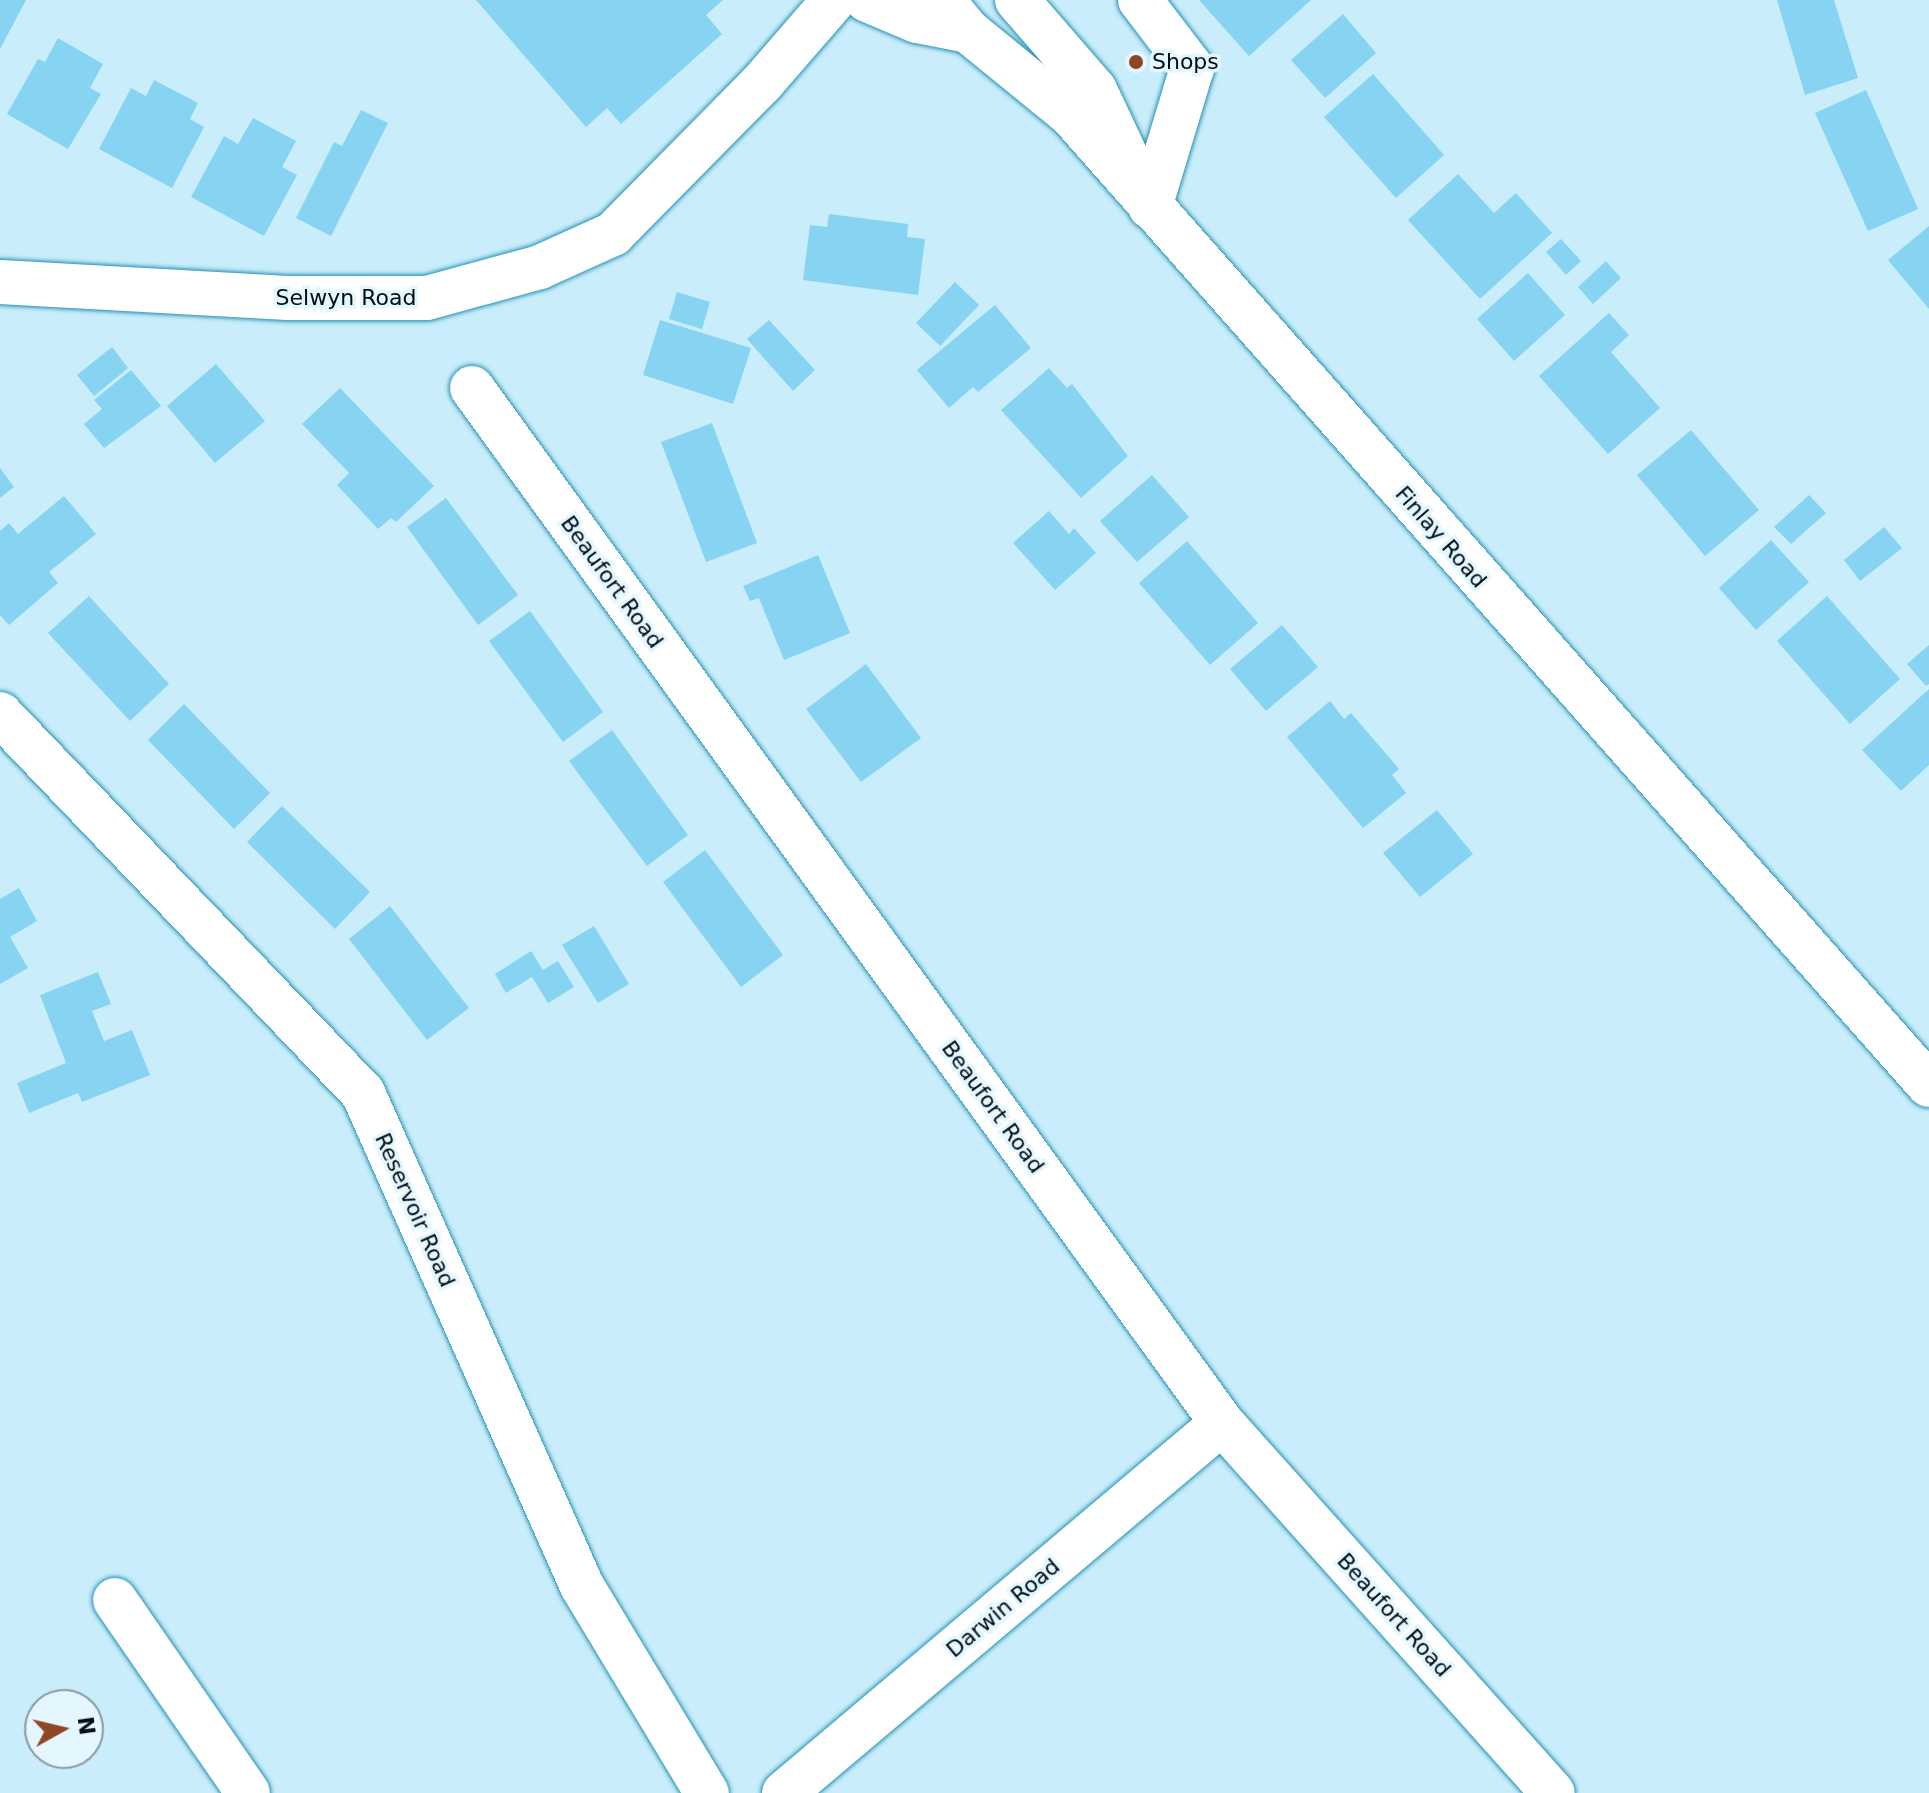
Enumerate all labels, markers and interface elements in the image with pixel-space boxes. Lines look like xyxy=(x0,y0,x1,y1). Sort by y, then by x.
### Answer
place label: Shops xyxy=(1152,49,1219,75)
marker: Shops xyxy=(1127,53,1145,71)
street label: Selwyn Road xyxy=(276,285,416,311)
street label: Finlay Road xyxy=(1390,481,1492,593)
street label: Beaufort Road xyxy=(555,511,669,653)
street label: Beaufort Road xyxy=(936,1036,1050,1178)
street label: Reservoir Road xyxy=(369,1129,461,1291)
street label: Beaufort Road xyxy=(1332,1548,1456,1682)
street label: Darwin Road xyxy=(941,1553,1065,1663)
north arrow xyxy=(24,1689,104,1769)
text: N xyxy=(73,1715,100,1737)

